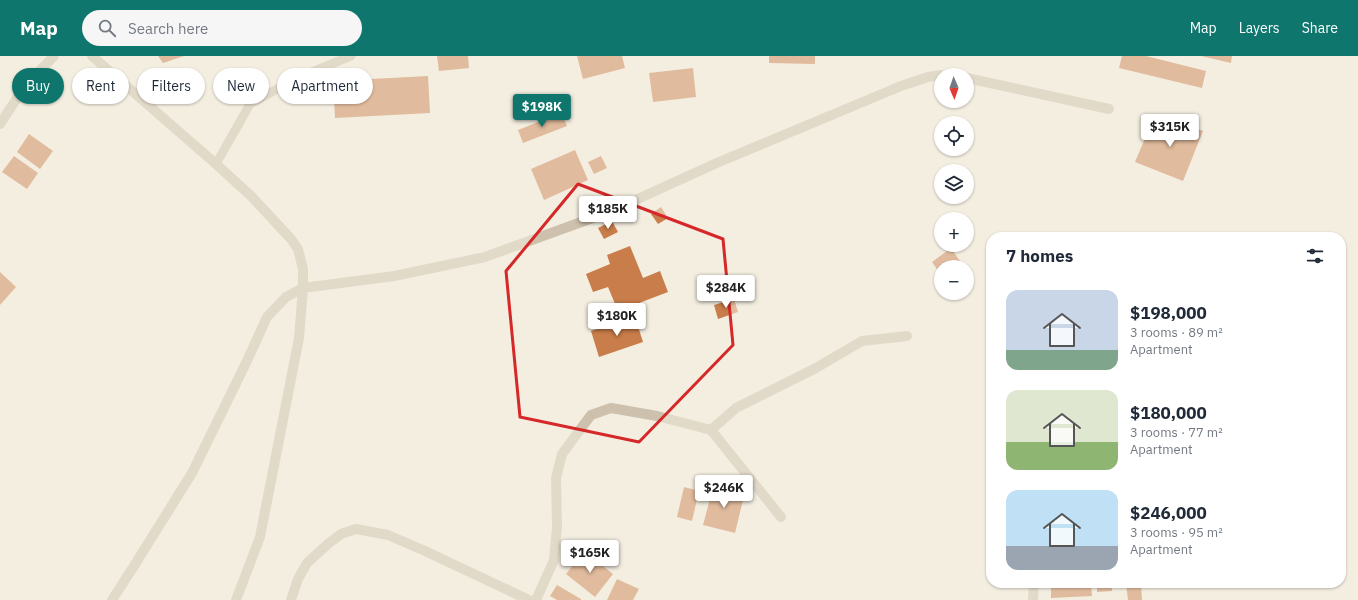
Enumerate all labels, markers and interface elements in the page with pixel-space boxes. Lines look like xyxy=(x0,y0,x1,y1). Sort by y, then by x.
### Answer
search box xyxy=(82,10,362,46)
text: Map xyxy=(20,16,58,40)
icon: search xyxy=(96,17,118,39)
text: Search here xyxy=(128,19,208,38)
text: Map xyxy=(1190,19,1217,37)
text: Layers xyxy=(1239,19,1280,37)
text: Share xyxy=(1302,19,1338,37)
chip: Buy xyxy=(12,68,64,104)
chip: Rent xyxy=(72,68,129,104)
chip: Filters xyxy=(137,68,205,104)
chip: New xyxy=(213,68,269,104)
chip: Apartment xyxy=(277,68,373,104)
north arrow xyxy=(934,68,974,108)
map controls xyxy=(934,68,974,300)
pin: $198K xyxy=(514,94,570,128)
text: $198K xyxy=(522,98,562,115)
pin: $315K xyxy=(1142,114,1198,148)
button: locate xyxy=(934,116,974,156)
text: $315K xyxy=(1150,118,1190,135)
button: layers xyxy=(934,164,974,204)
pin: $185K xyxy=(580,196,636,230)
text: $185K xyxy=(588,200,628,217)
button: + xyxy=(934,212,974,252)
text: 7 homes xyxy=(1006,245,1073,267)
icon: filters xyxy=(1304,245,1326,267)
button: − xyxy=(934,260,974,300)
pin: $284K xyxy=(698,275,754,309)
text: $284K xyxy=(706,279,746,296)
text: $198,000 xyxy=(1130,302,1207,324)
pin: $180K xyxy=(589,303,645,337)
icon: home xyxy=(1038,306,1086,354)
text: $180K xyxy=(597,307,637,324)
text: 3 rooms · 89 m² xyxy=(1130,324,1223,341)
text: Apartment xyxy=(1130,341,1193,358)
text: $180,000 xyxy=(1130,402,1207,424)
icon: home xyxy=(1038,406,1086,454)
text: 3 rooms · 77 m² xyxy=(1130,424,1223,441)
text: Apartment xyxy=(1130,441,1193,458)
pin: $246K xyxy=(696,475,752,509)
text: $246K xyxy=(704,479,744,496)
text: $246,000 xyxy=(1130,502,1207,524)
icon: home xyxy=(1038,506,1086,554)
text: 3 rooms · 95 m² xyxy=(1130,524,1223,541)
pin: $165K xyxy=(562,540,618,574)
text: Apartment xyxy=(1130,541,1193,558)
text: $165K xyxy=(570,544,610,561)

